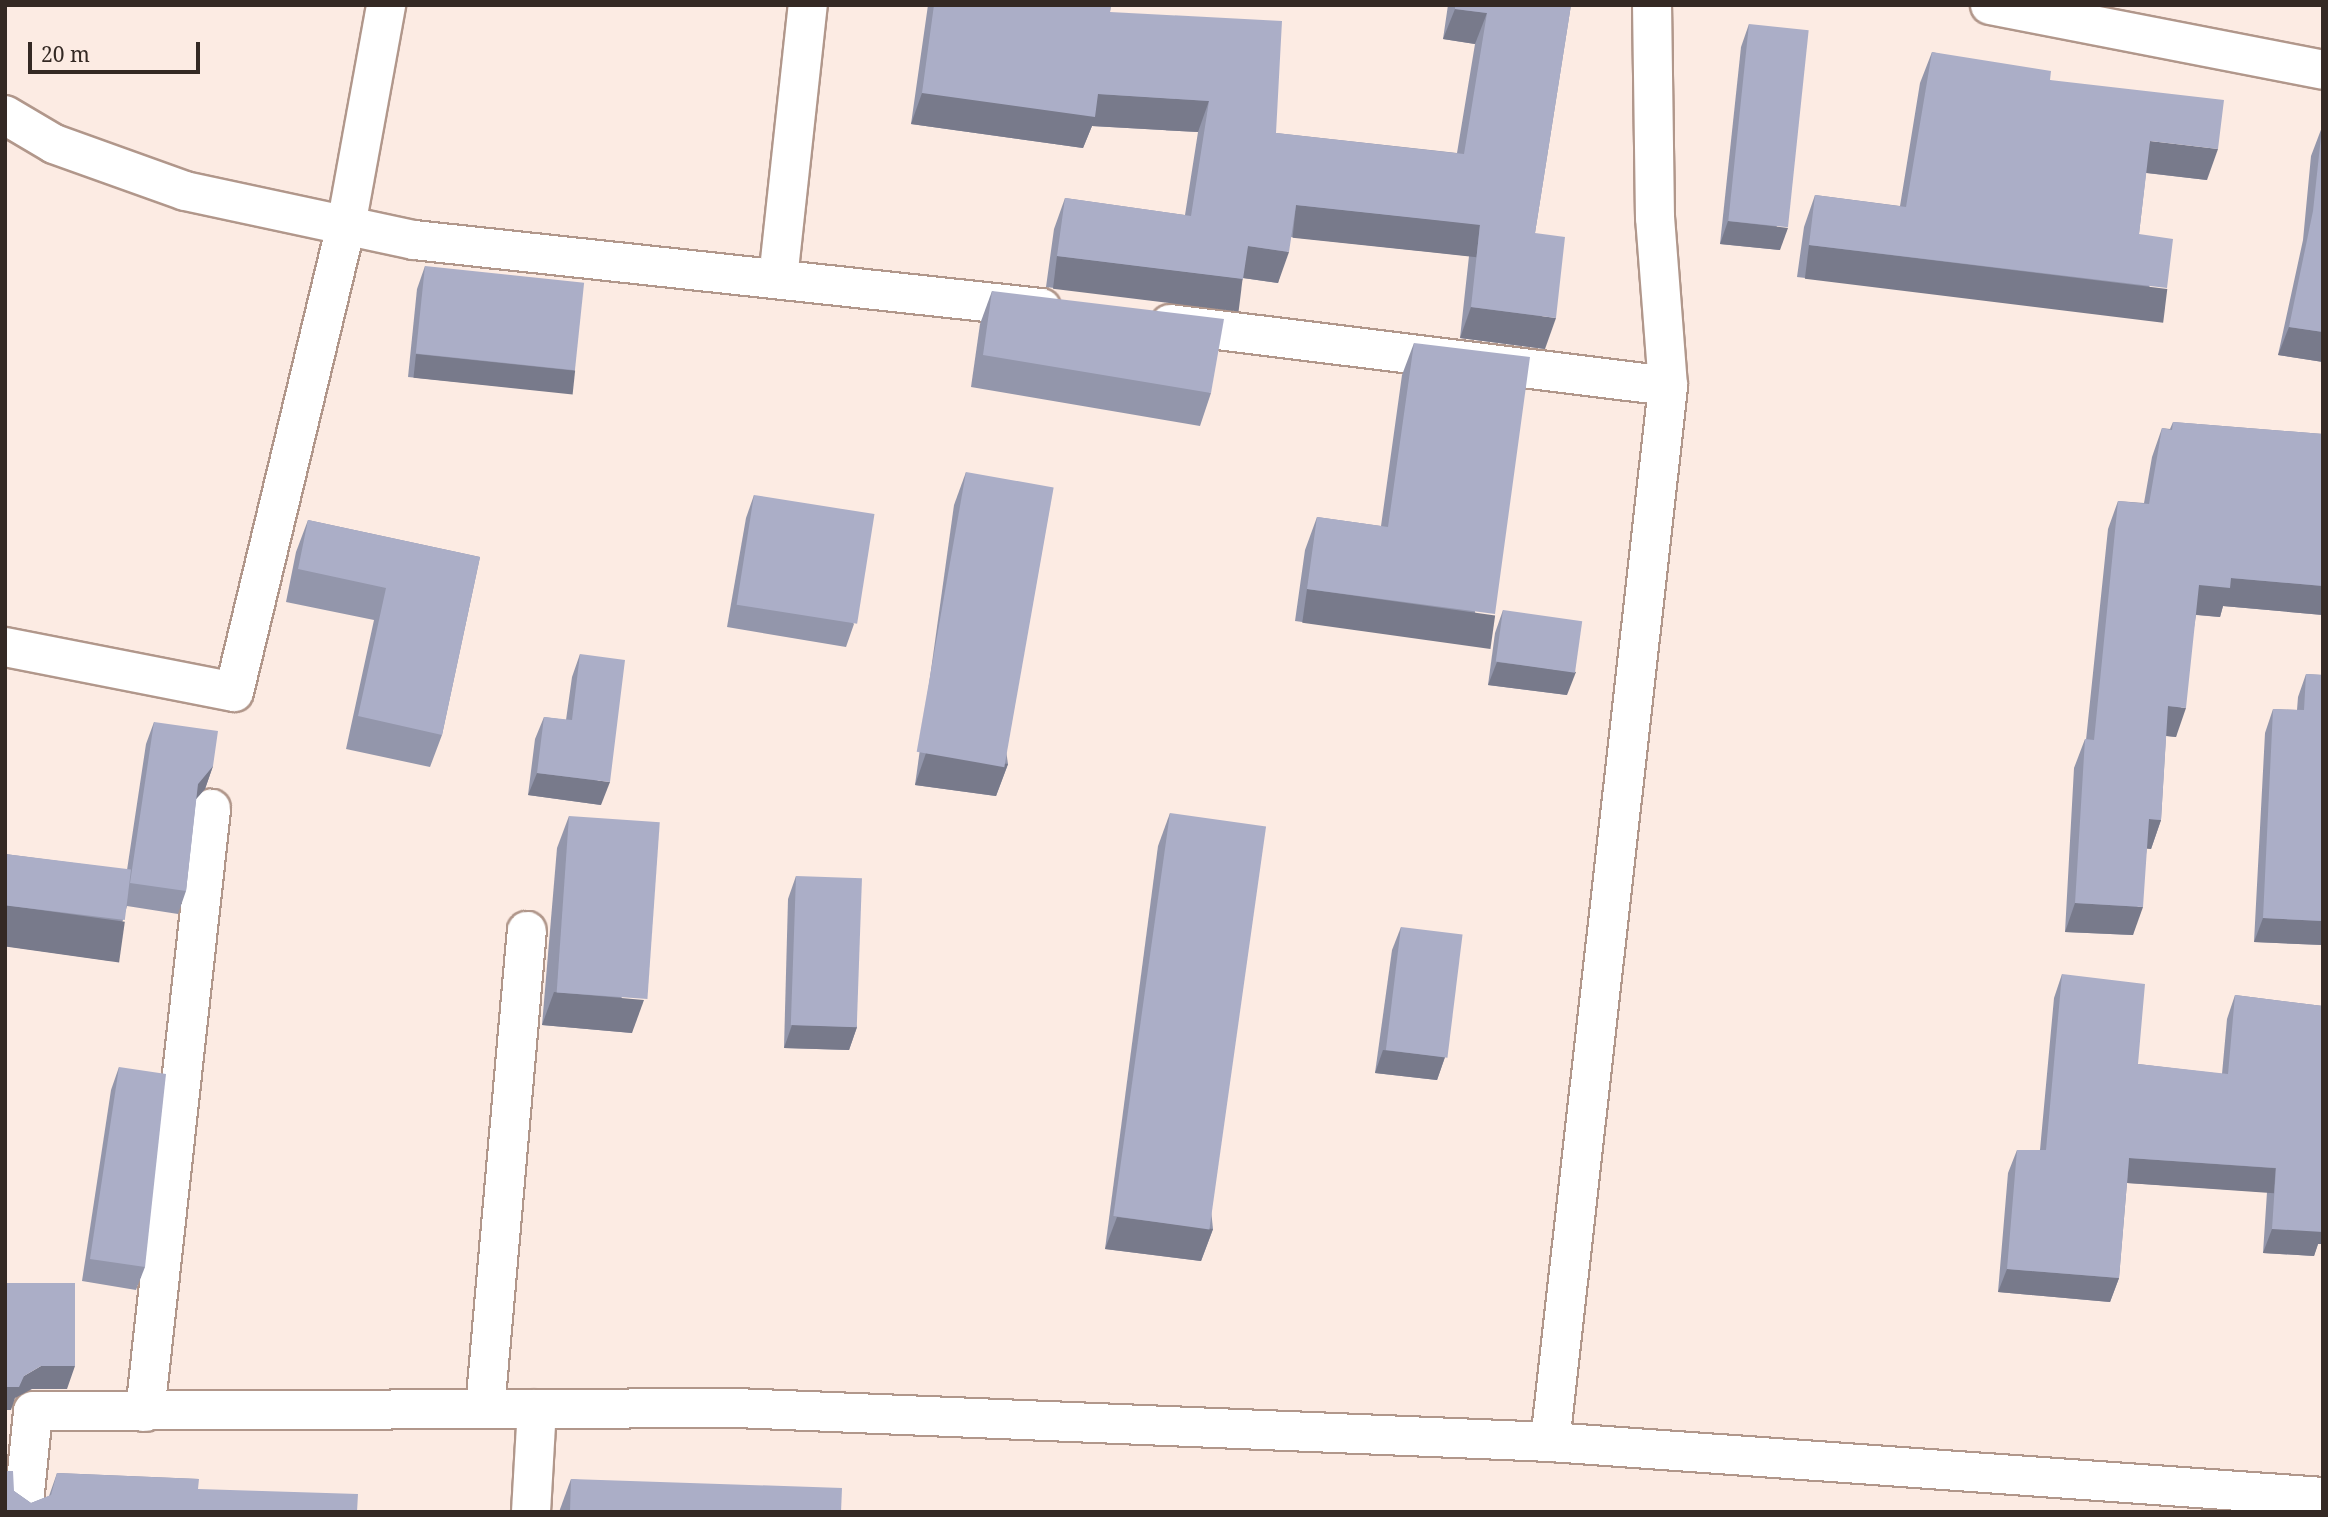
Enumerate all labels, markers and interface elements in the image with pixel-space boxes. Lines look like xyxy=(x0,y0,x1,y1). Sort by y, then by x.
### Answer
scale bar xyxy=(32,28,203,72)
text: 20 m xyxy=(41,40,90,68)

